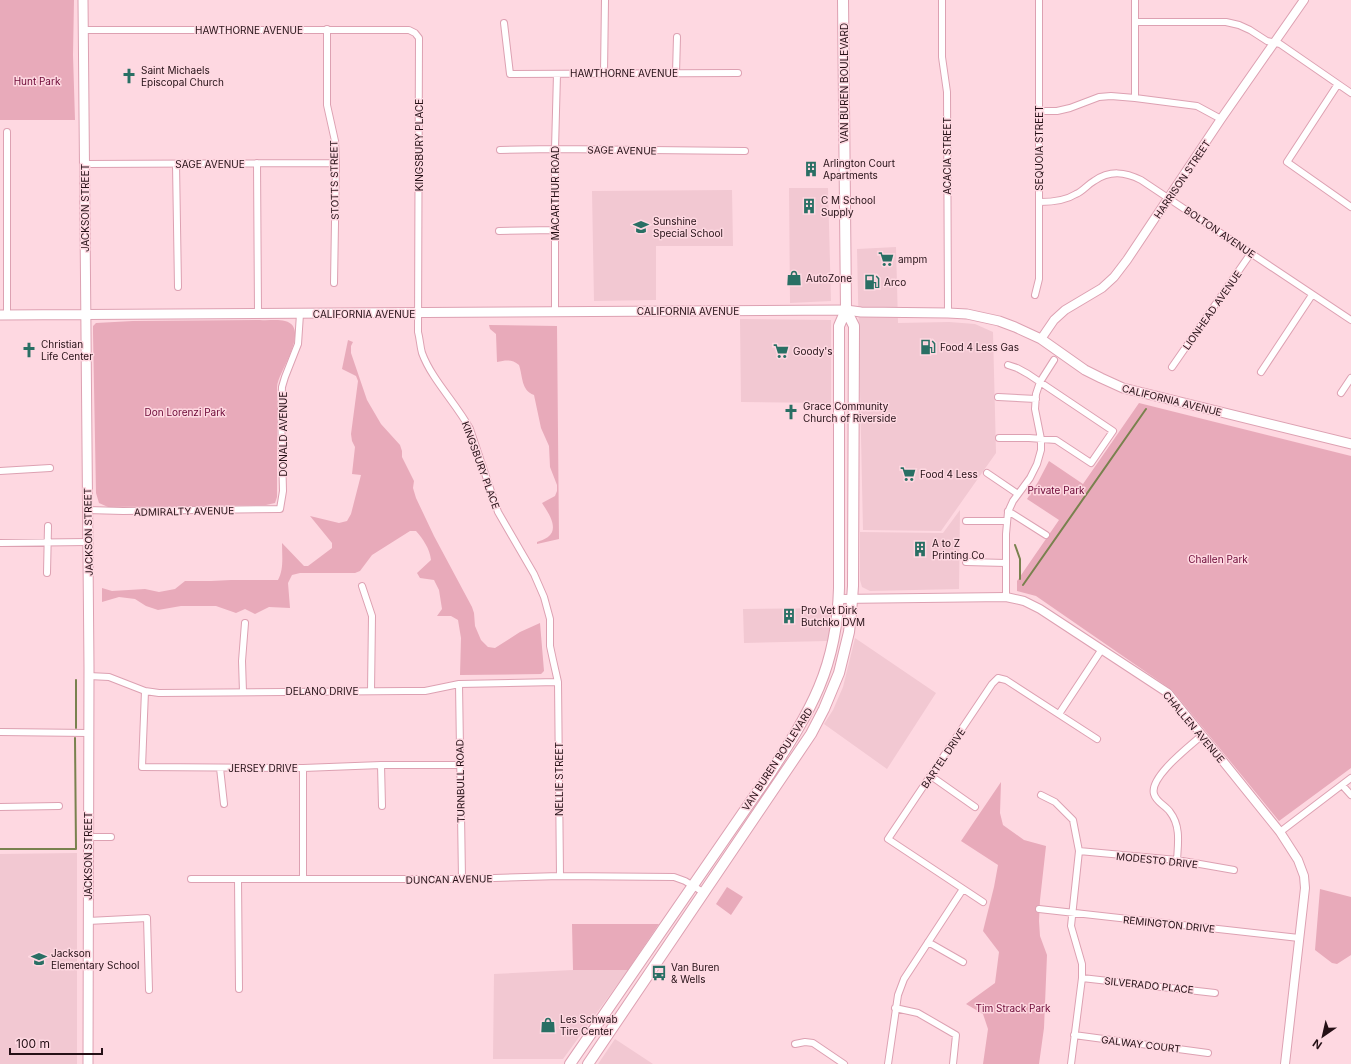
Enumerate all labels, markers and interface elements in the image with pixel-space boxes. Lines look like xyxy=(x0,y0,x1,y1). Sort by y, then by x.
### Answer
street label: VAN BUREN BOULEVARD xyxy=(838,23,850,143)
street label: HAWTHORNE AVENUE xyxy=(195,24,303,36)
place label: Saint Michaels Episcopal Church xyxy=(141,64,224,88)
church icon: Saint Michaels Episcopal Church xyxy=(120,67,138,85)
street label: HAWTHORNE AVENUE xyxy=(570,67,678,79)
park label: Hunt Park xyxy=(14,75,61,87)
street label: KINGSBURY PLACE xyxy=(413,99,425,191)
street label: SEQUOIA STREET xyxy=(1033,105,1045,191)
street label: ACACIA STREET xyxy=(941,117,953,195)
street label: HARRISON STREET xyxy=(1151,137,1213,221)
street label: STOTTS STREET xyxy=(327,140,341,220)
street label: SAGE AVENUE xyxy=(587,143,657,157)
street label: MACARTHUR ROAD xyxy=(549,146,561,240)
place label: Arlington Court Apartments xyxy=(823,157,896,181)
street label: SAGE AVENUE xyxy=(175,158,245,170)
building icon: Arlington Court Apartments xyxy=(802,160,820,178)
street label: JACKSON STREET xyxy=(79,164,91,252)
place label: C M School Supply xyxy=(821,194,875,218)
building icon: C M School Supply xyxy=(800,197,818,215)
street label: BOLTON AVENUE xyxy=(1182,204,1258,260)
place label: Sunshine Special School xyxy=(653,215,723,239)
school or university icon: Sunshine Special School xyxy=(632,218,650,236)
supermarket icon: ampm xyxy=(877,250,895,268)
place label: ampm xyxy=(898,253,927,265)
street label: LIONHEAD AVENUE xyxy=(1180,268,1244,352)
shop icon: AutoZone xyxy=(785,269,803,287)
place label: AutoZone xyxy=(806,272,852,284)
fuel station icon: Arco xyxy=(863,273,881,291)
place label: Arco xyxy=(884,276,906,288)
street label: CALIFORNIA AVENUE xyxy=(637,305,739,317)
street label: CALIFORNIA AVENUE xyxy=(313,308,415,320)
place label: Christian Life Center xyxy=(41,338,93,362)
fuel station icon: Food 4 Less Gas xyxy=(919,338,937,356)
church icon: Christian Life Center xyxy=(20,341,38,359)
place label: Food 4 Less Gas xyxy=(940,341,1019,353)
supermarket icon: Goody's xyxy=(772,342,790,360)
place label: Goody's xyxy=(793,345,833,357)
street label: CALIFORNIA AVENUE xyxy=(1121,382,1223,418)
street label: DONALD AVENUE xyxy=(277,391,289,477)
place label: Grace Community Church of Riverside xyxy=(803,400,896,424)
church icon: Grace Community Church of Riverside xyxy=(782,403,800,421)
park label: Don Lorenzi Park xyxy=(144,406,226,418)
street label: KINGSBURY PLACE xyxy=(460,419,502,511)
supermarket icon: Food 4 Less xyxy=(899,465,917,483)
place label: Food 4 Less xyxy=(920,468,978,480)
park label: Private Park xyxy=(1027,484,1085,496)
street label: JACKSON STREET xyxy=(81,488,95,576)
street label: ADMIRALTY AVENUE xyxy=(134,504,234,518)
place label: A to Z Printing Co xyxy=(932,537,985,561)
building icon: A to Z Printing Co xyxy=(911,540,929,558)
park label: Challen Park xyxy=(1188,553,1248,565)
place label: Pro Vet Dirk Butchko DVM xyxy=(801,604,865,628)
building icon: Pro Vet Dirk Butchko DVM xyxy=(780,607,798,625)
street label: DELANO DRIVE xyxy=(285,685,359,697)
street label: CHALLEN AVENUE xyxy=(1161,689,1227,765)
street label: VAN BUREN BOULEVARD xyxy=(739,705,815,813)
street label: BARTEL DRIVE xyxy=(918,726,968,790)
street label: TURNBULL ROAD xyxy=(453,739,467,823)
street label: NELLIE STREET xyxy=(553,742,565,816)
street label: JERSEY DRIVE xyxy=(228,762,298,774)
street label: JACKSON STREET xyxy=(82,812,94,900)
street label: MODESTO DRIVE xyxy=(1116,850,1198,870)
street label: DUNCAN AVENUE xyxy=(406,872,492,886)
street label: REMINGTON DRIVE xyxy=(1122,913,1216,935)
place label: Jackson Elementary School xyxy=(51,947,140,971)
school or university icon: Jackson Elementary School xyxy=(30,950,48,968)
place label: Van Buren & Wells xyxy=(671,961,720,985)
bus stop icon: Van Buren & Wells xyxy=(650,964,668,982)
street label: SILVERADO PLACE xyxy=(1104,974,1194,996)
park label: Tim Strack Park xyxy=(976,1002,1051,1014)
place label: Les Schwab Tire Center xyxy=(560,1013,618,1037)
shop icon: Les Schwab Tire Center xyxy=(539,1016,557,1034)
north arrow xyxy=(1303,1016,1343,1056)
scale bar xyxy=(10,1030,102,1056)
street label: GALWAY COURT xyxy=(1101,1033,1181,1055)
text: 100 m xyxy=(16,1036,50,1051)
text: N xyxy=(1310,1036,1325,1052)

